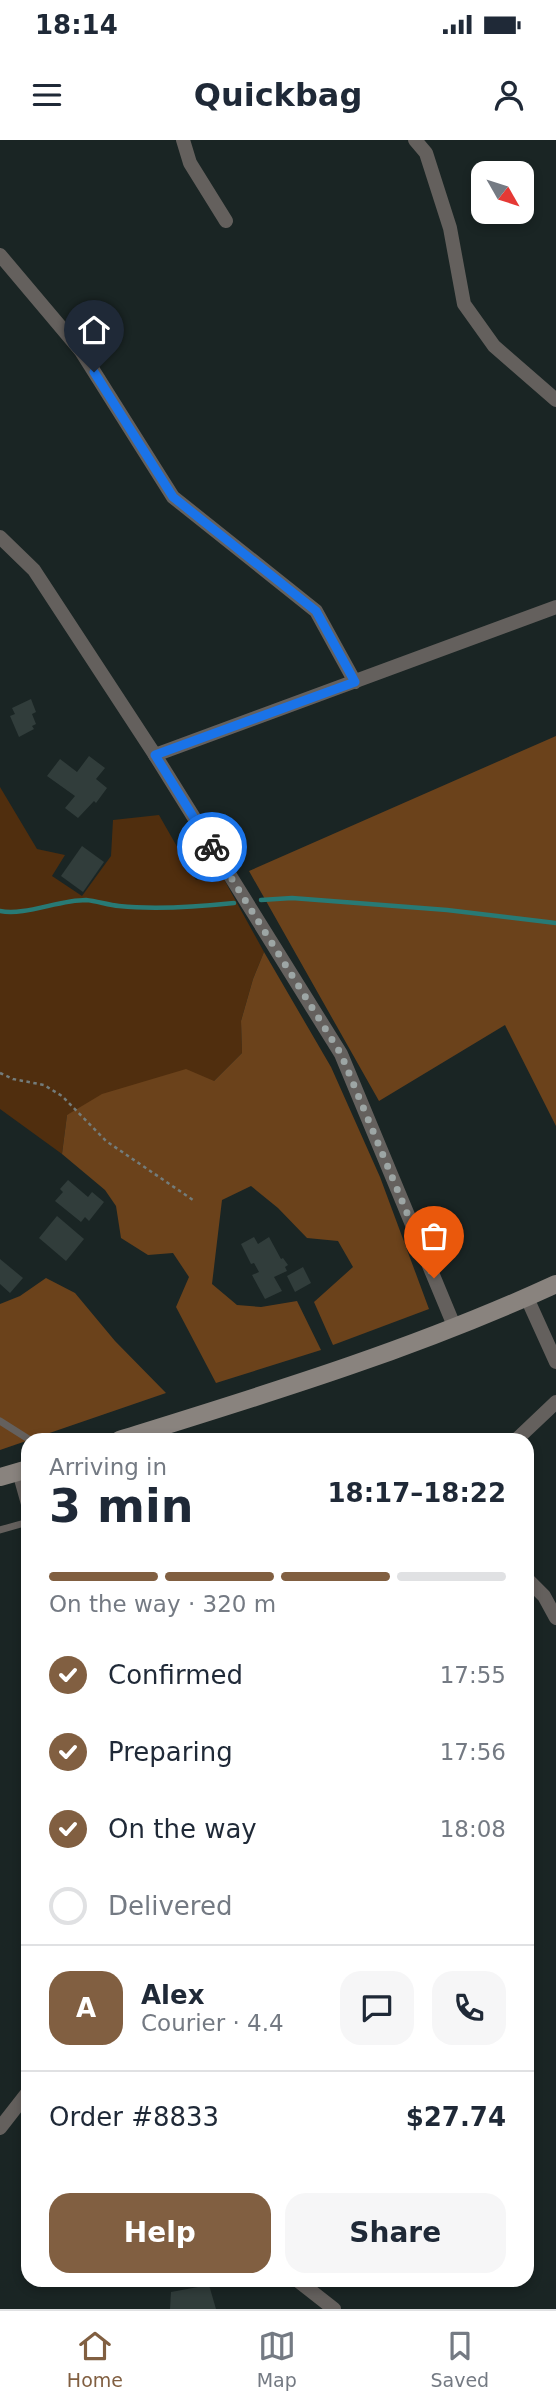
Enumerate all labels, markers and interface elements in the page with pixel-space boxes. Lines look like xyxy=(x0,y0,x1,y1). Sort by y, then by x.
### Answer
text: 18:14 xyxy=(35,10,118,40)
icon: menu xyxy=(28,76,66,114)
text: Quickbag xyxy=(194,76,362,114)
icon: person xyxy=(490,76,528,114)
north arrow xyxy=(471,161,534,224)
map controls xyxy=(471,161,534,224)
pin xyxy=(64,300,124,372)
icon: home xyxy=(75,311,113,349)
courier xyxy=(177,812,247,882)
icon: bike xyxy=(193,828,231,866)
pin xyxy=(404,1206,464,1278)
icon: bag xyxy=(415,1217,453,1255)
text: Arriving in xyxy=(49,1454,167,1480)
text: 18:17–18:22 xyxy=(327,1478,506,1508)
text: 3 min xyxy=(49,1479,193,1533)
text: On the way · 320 m xyxy=(49,1591,276,1617)
icon: check xyxy=(49,1656,87,1694)
text: Confirmed xyxy=(108,1660,243,1690)
text: 17:55 xyxy=(440,1662,506,1688)
icon: check xyxy=(49,1733,87,1771)
text: Preparing xyxy=(108,1737,233,1767)
text: 17:56 xyxy=(440,1739,506,1765)
icon: check xyxy=(49,1810,87,1848)
text: On the way xyxy=(108,1814,257,1844)
text: 18:08 xyxy=(440,1816,506,1842)
text: Delivered xyxy=(108,1891,232,1921)
button: chat xyxy=(340,1971,414,2045)
button: phone xyxy=(432,1971,506,2045)
text: Alex xyxy=(141,1980,204,2010)
text: A xyxy=(76,1993,96,2023)
text: Courier · 4.4 xyxy=(141,2010,284,2036)
text: Order #8833 xyxy=(49,2102,219,2132)
text: $27.74 xyxy=(406,2102,506,2132)
button: Help xyxy=(49,2193,271,2273)
button: Share xyxy=(285,2193,506,2273)
tab: Home xyxy=(67,2327,123,2391)
tab: Map xyxy=(257,2327,297,2391)
tab: Saved xyxy=(430,2327,489,2391)

